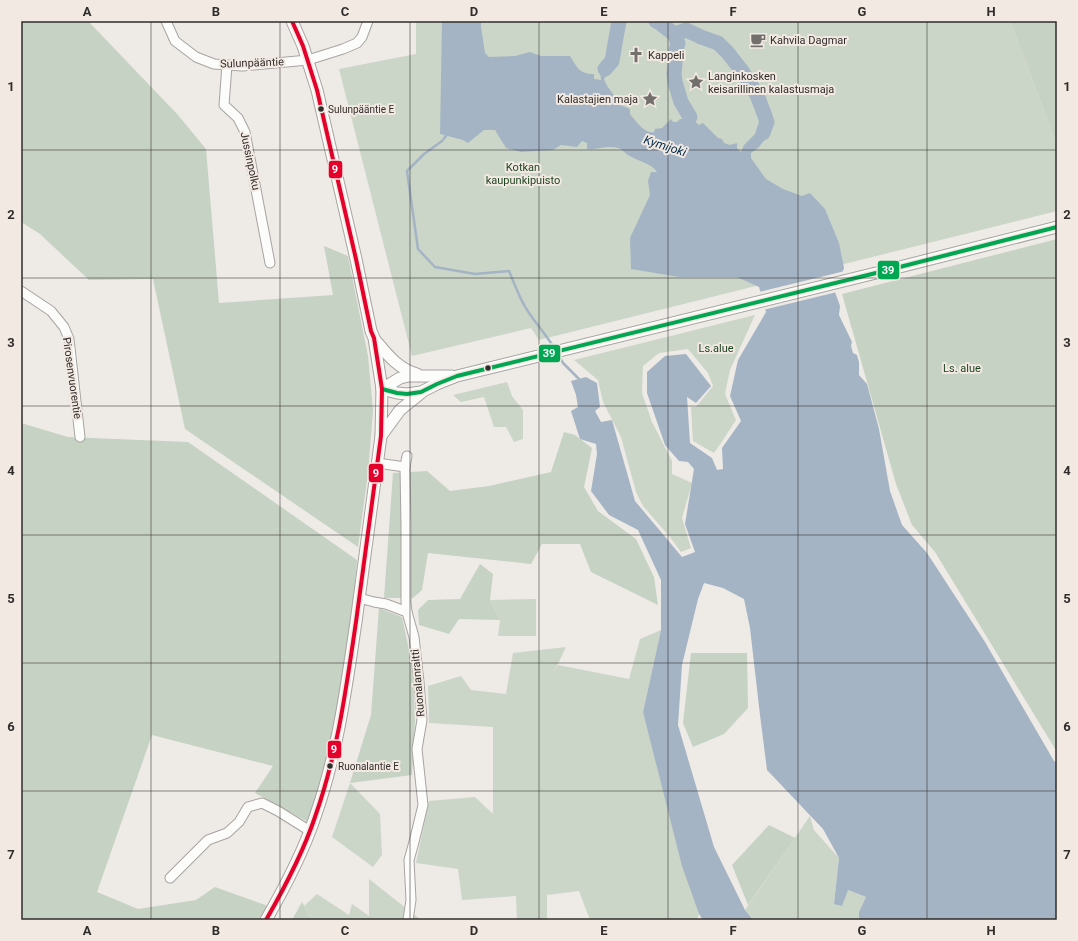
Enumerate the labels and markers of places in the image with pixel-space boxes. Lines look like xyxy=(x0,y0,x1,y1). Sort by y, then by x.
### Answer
cafe icon: Kahvila Dagmar xyxy=(749,31,767,49)
place label: Kahvila Dagmar xyxy=(770,34,847,47)
church icon: Kappeli xyxy=(627,46,645,64)
place label: Kappeli xyxy=(648,49,684,62)
place label: Langinkosken keisarillinen kalastusmaja xyxy=(708,70,834,96)
place icon: Langinkosken keisarillinen kalastusmaja xyxy=(687,73,705,91)
place icon: Kalastajien maja xyxy=(641,90,659,108)
place label: Kalastajien maja xyxy=(557,93,638,106)
marker: Sulunpääntie E xyxy=(316,104,326,114)
place label: Sulunpääntie E xyxy=(328,104,394,115)
unlabelled marker xyxy=(483,363,493,373)
marker: Ruonalantie E xyxy=(325,761,335,771)
place label: Ruonalantie E xyxy=(338,761,399,772)

